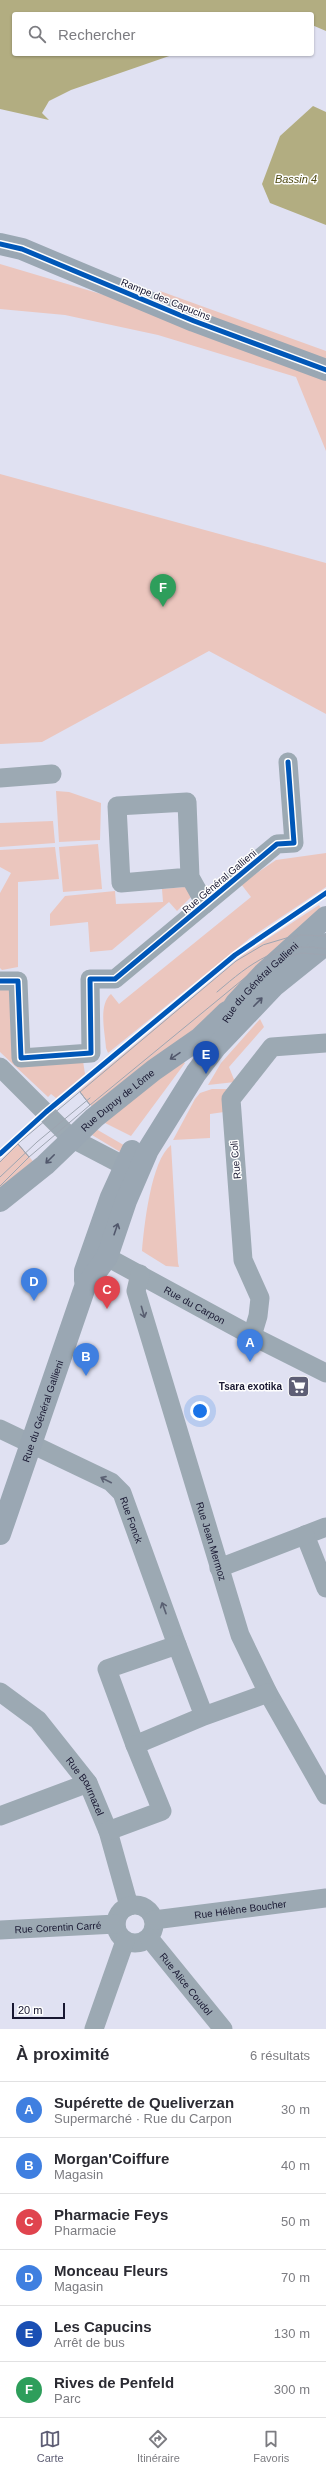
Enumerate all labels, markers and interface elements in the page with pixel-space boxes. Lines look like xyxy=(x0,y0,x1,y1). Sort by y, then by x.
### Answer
search box xyxy=(12,12,314,56)
icon: search xyxy=(26,23,48,45)
text: Rechercher xyxy=(58,26,136,43)
water label: Bassin 4 xyxy=(275,173,317,185)
street label: Rampe des Capucins xyxy=(119,276,212,322)
pin: F xyxy=(150,574,176,607)
street label: Rue Général Gallieni xyxy=(180,847,258,915)
street label: Rue du Général Gallieni xyxy=(220,940,300,1025)
one-way arrow xyxy=(253,997,263,1007)
pin: E xyxy=(193,1041,219,1074)
one-way arrow xyxy=(170,1052,181,1060)
street label: Rue Dupuy de Lôme xyxy=(79,1067,157,1134)
street label: Rue Coli xyxy=(228,1140,243,1180)
one-way arrow xyxy=(45,1154,55,1164)
one-way arrow xyxy=(113,1223,121,1235)
pin: D xyxy=(21,1268,47,1301)
pin: C xyxy=(94,1276,120,1309)
street label: Rue du Carpon xyxy=(162,1284,227,1326)
one-way arrow xyxy=(139,1305,147,1318)
pin: A xyxy=(237,1329,263,1362)
pin: B xyxy=(73,1343,99,1376)
street label: Rue du Général Gallieni xyxy=(20,1359,65,1464)
supermarket icon: Tsara exotika xyxy=(285,1373,311,1399)
place label: Tsara exotika xyxy=(219,1381,282,1392)
your location xyxy=(190,1401,210,1421)
one-way arrow xyxy=(100,1476,112,1483)
street label: Rue Fonck xyxy=(118,1495,145,1545)
street label: Rue Jean Mermoz xyxy=(194,1501,228,1582)
one-way arrow xyxy=(160,1602,167,1615)
street label: Rue Bournazel xyxy=(64,1755,106,1817)
street label: Rue Hélène Boucher xyxy=(194,1898,288,1921)
street label: Rue Corentin Carré xyxy=(14,1920,102,1935)
street label: Rue Alice Coudol xyxy=(157,1951,214,2017)
scale bar xyxy=(12,2001,65,2020)
text: 20 m xyxy=(18,2004,42,2016)
text: À proximité xyxy=(16,2045,110,2064)
text: 6 résultats xyxy=(250,2048,310,2063)
text: Supérette de Queliverzan xyxy=(54,2094,234,2111)
text: A xyxy=(24,2102,34,2117)
text: 30 m xyxy=(281,2102,310,2117)
text: Supermarché · Rue du Carpon xyxy=(54,2111,232,2126)
text: Morgan'Coiffure xyxy=(54,2150,169,2167)
text: B xyxy=(24,2158,34,2173)
text: 40 m xyxy=(281,2158,310,2173)
text: Magasin xyxy=(54,2167,103,2182)
text: Pharmacie Feys xyxy=(54,2206,168,2223)
text: C xyxy=(24,2214,34,2229)
text: 50 m xyxy=(281,2214,310,2229)
text: Pharmacie xyxy=(54,2223,116,2238)
text: Monceau Fleurs xyxy=(54,2262,168,2279)
text: D xyxy=(24,2270,34,2285)
text: 70 m xyxy=(281,2270,310,2285)
text: Magasin xyxy=(54,2279,103,2294)
text: Les Capucins xyxy=(54,2318,152,2335)
text: E xyxy=(25,2326,33,2341)
text: 130 m xyxy=(274,2326,310,2341)
text: Arrêt de bus xyxy=(54,2335,125,2350)
text: Rives de Penfeld xyxy=(54,2374,174,2391)
text: F xyxy=(25,2382,33,2397)
text: 300 m xyxy=(274,2382,310,2397)
text: Parc xyxy=(54,2391,81,2406)
tab: Carte xyxy=(37,2428,64,2464)
tab: Itinéraire xyxy=(137,2428,180,2464)
tab: Favoris xyxy=(253,2428,289,2464)

